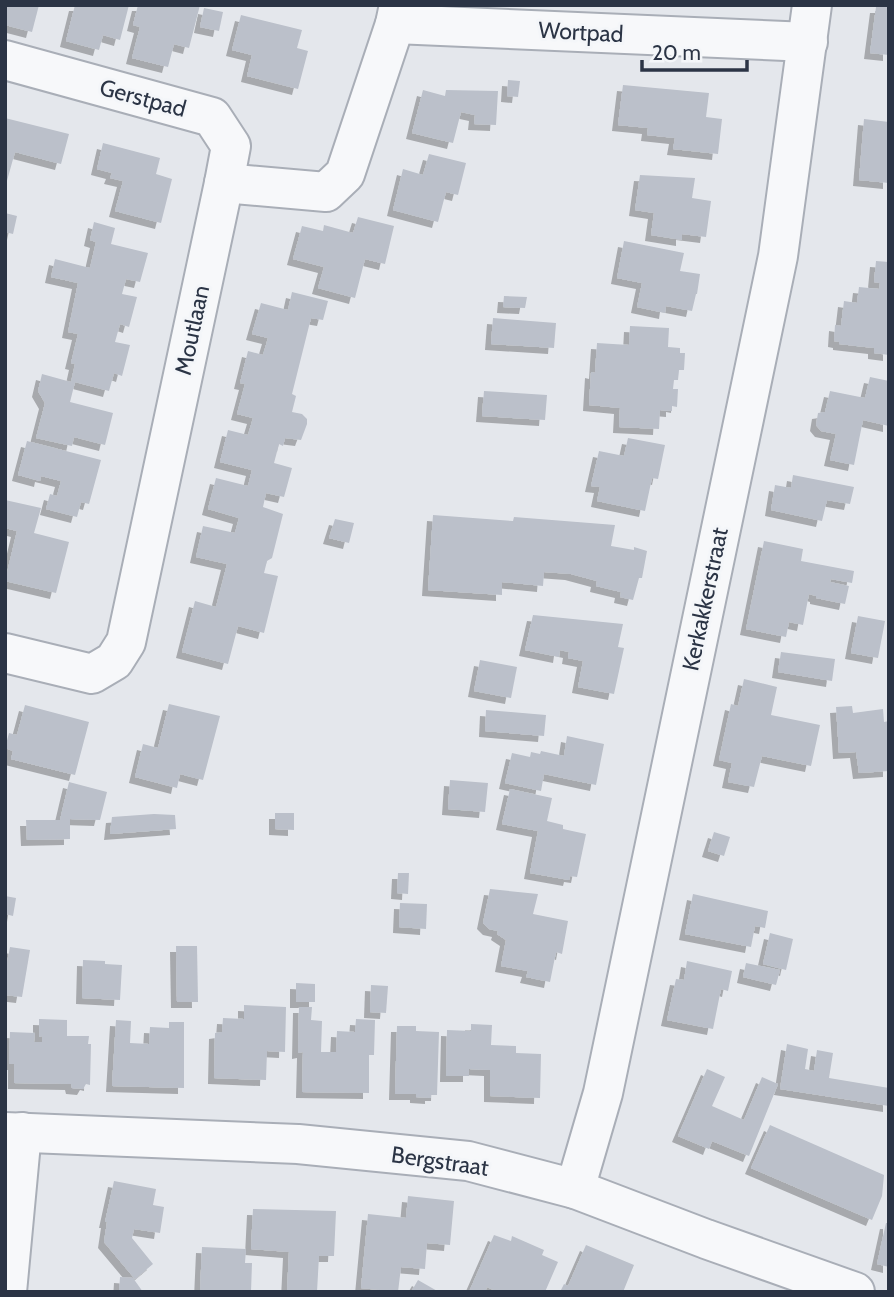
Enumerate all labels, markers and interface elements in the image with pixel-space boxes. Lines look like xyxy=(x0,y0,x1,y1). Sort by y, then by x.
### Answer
street label: Wortpad xyxy=(538,16,624,48)
scale bar xyxy=(642,28,747,72)
text: 20 m xyxy=(652,40,701,65)
street label: Gerstpad xyxy=(97,73,189,123)
street label: Moutlaan xyxy=(169,282,215,378)
street label: Kerkakkerstraat xyxy=(676,525,734,673)
street label: Bergstraat xyxy=(389,1140,491,1182)

